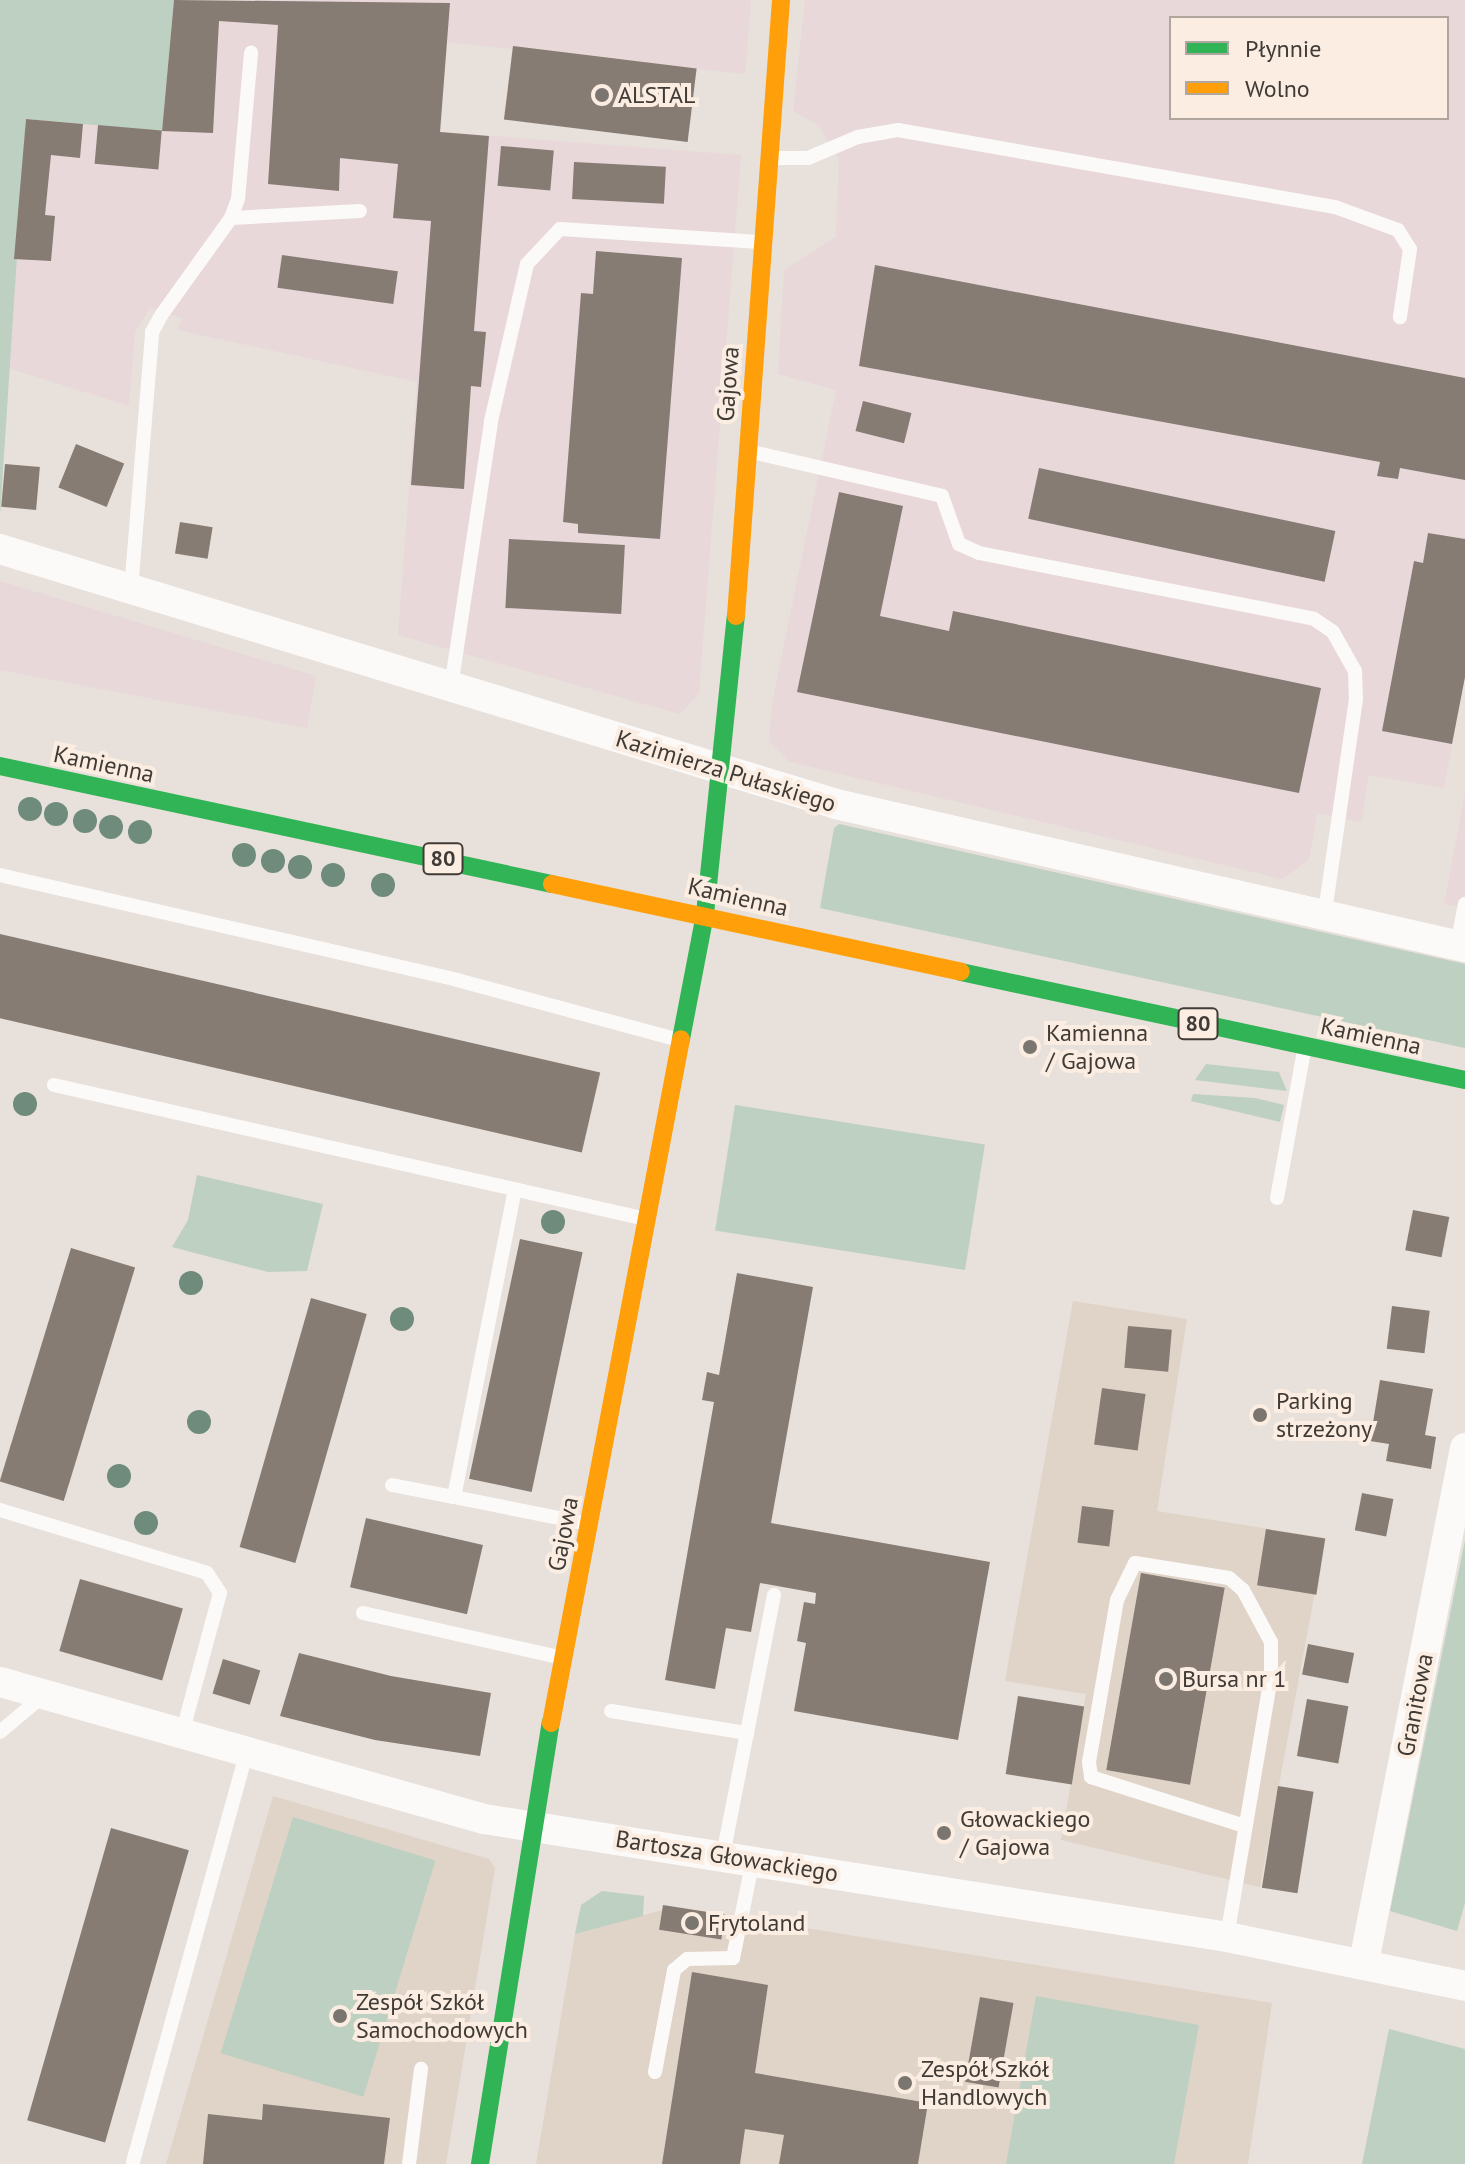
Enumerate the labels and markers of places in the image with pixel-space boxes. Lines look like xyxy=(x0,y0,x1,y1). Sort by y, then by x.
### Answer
place label: ALSTAL xyxy=(618,81,695,109)
marker: ALSTAL xyxy=(593,86,611,104)
place label: Kamienna / Gajowa xyxy=(1046,1019,1148,1075)
marker: Kamienna / Gajowa xyxy=(1021,1038,1039,1056)
place label: Parking strzeżony xyxy=(1276,1387,1372,1443)
marker: Parking strzeżony xyxy=(1251,1406,1269,1424)
place label: Bursa nr 1 xyxy=(1182,1665,1286,1693)
marker: Bursa nr 1 xyxy=(1157,1670,1175,1688)
place label: Głowackiego / Gajowa xyxy=(960,1805,1090,1861)
marker: Głowackiego / Gajowa xyxy=(935,1824,953,1842)
place label: Frytoland xyxy=(708,1909,805,1937)
marker: Frytoland xyxy=(683,1914,701,1932)
place label: Zespół Szkół Samochodowych xyxy=(356,1988,528,2044)
marker: Zespół Szkół Samochodowych xyxy=(331,2007,349,2025)
place label: Zespół Szkół Handlowych xyxy=(921,2055,1049,2111)
marker: Zespół Szkół Handlowych xyxy=(896,2074,914,2092)

